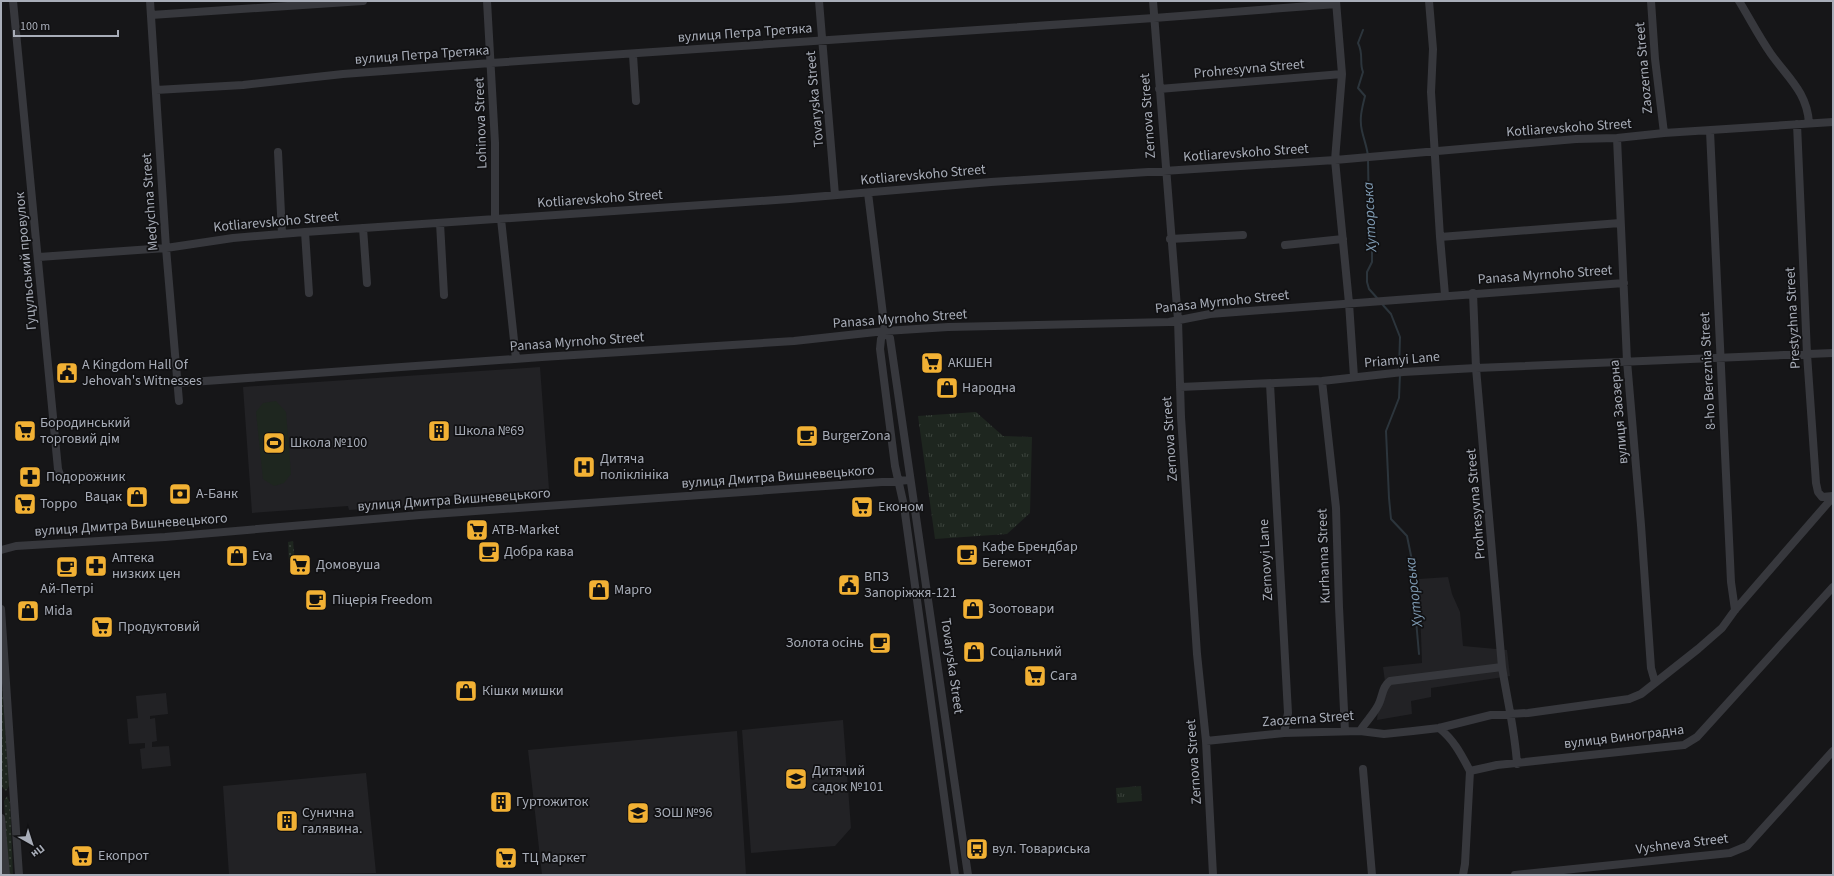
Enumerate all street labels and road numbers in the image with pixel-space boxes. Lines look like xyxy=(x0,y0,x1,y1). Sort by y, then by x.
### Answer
street label: вулиця Петра Третяка xyxy=(677,18,813,48)
street label: Zaozerna Street xyxy=(1630,21,1658,115)
street label: вулиця Петра Третяка xyxy=(354,40,490,70)
street label: Tovaryska Street xyxy=(801,50,829,148)
street label: Prohresyvna Street xyxy=(1193,54,1305,84)
street label: Zernova Street xyxy=(1135,72,1161,159)
street label: Lohinova Street xyxy=(469,77,493,169)
street label: Kotliarevskoho Street xyxy=(1506,114,1633,142)
street label: Kotliarevskoho Street xyxy=(1183,139,1310,167)
street label: Medychna Street xyxy=(137,152,163,252)
street label: Kotliarevskoho Street xyxy=(860,160,987,190)
street label: Kotliarevskoho Street xyxy=(537,185,664,213)
street label: Гуцульський провулок xyxy=(10,191,42,331)
street label: Kotliarevskoho Street xyxy=(213,207,340,237)
street label: Panasa Myrnoho Street xyxy=(1477,260,1613,290)
street label: Prestyzhna Street xyxy=(1780,266,1806,370)
street label: Panasa Myrnoho Street xyxy=(1154,285,1290,319)
street label: Panasa Myrnoho Street xyxy=(832,304,968,334)
street label: 8-ho Bereznia Street xyxy=(1695,311,1721,431)
street label: Panasa Myrnoho Street xyxy=(509,327,645,357)
street label: Priamyi Lane xyxy=(1363,347,1441,373)
street label: вулиця Заозерна xyxy=(1604,359,1634,465)
street label: Zernova Street xyxy=(1157,395,1183,482)
street label: Prohresyvna Street xyxy=(1461,448,1491,560)
street label: вулиця Дмитра Вишневецького xyxy=(681,460,875,494)
street label: вулиця Дмитра Вишневецького xyxy=(357,483,551,517)
street label: вулиця Дмитра Вишневецького xyxy=(34,508,228,542)
street label: Kurhanna Street xyxy=(1312,508,1336,604)
street label: Zernovyi Lane xyxy=(1254,518,1278,601)
street label: Tovaryska Street xyxy=(935,617,969,716)
street label: Zaozerna Street xyxy=(1261,706,1355,732)
street label: Zernova Street xyxy=(1181,718,1207,805)
street label: вулиця Виноградна xyxy=(1563,720,1685,754)
street label: Vyshneva Street xyxy=(1635,828,1730,860)

